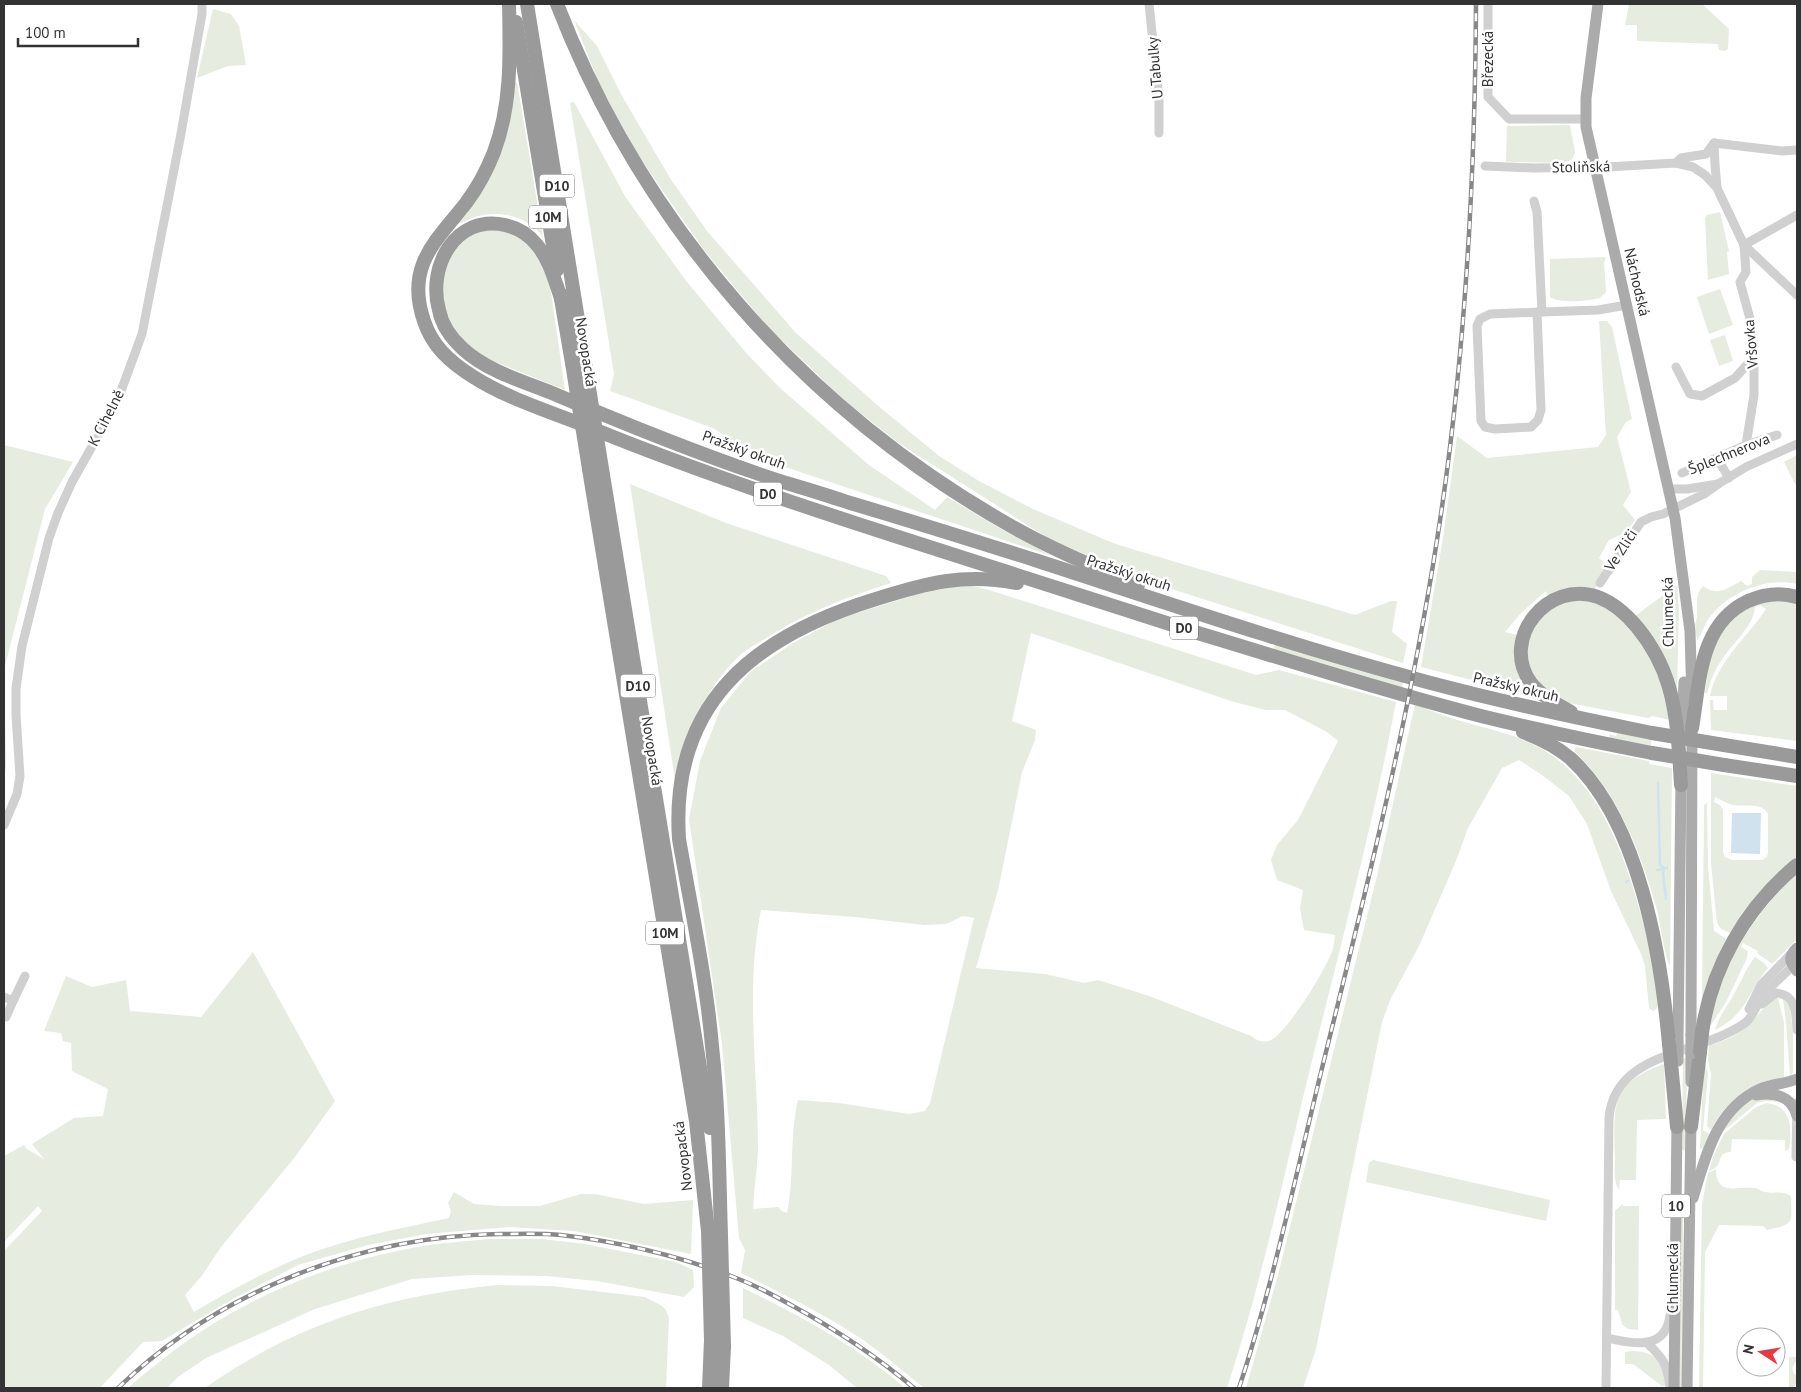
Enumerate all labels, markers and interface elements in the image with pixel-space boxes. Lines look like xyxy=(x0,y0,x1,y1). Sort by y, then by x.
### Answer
scale bar xyxy=(18,15,138,47)
text: 100 m xyxy=(25,23,66,42)
street label: Březecká xyxy=(1478,31,1497,87)
street label: U Tabulky xyxy=(1142,36,1167,100)
street label: Stoliňská xyxy=(1552,156,1610,177)
road number: D10 xyxy=(540,175,574,198)
road number: 10M xyxy=(529,206,567,228)
street label: Náchodská xyxy=(1620,246,1655,318)
street label: Novopacká xyxy=(572,316,601,388)
street label: Vršovka xyxy=(1739,319,1762,370)
street label: K Cihelně xyxy=(83,386,128,449)
street label: Pražský okruh xyxy=(700,426,789,473)
street label: Šplechnerova xyxy=(1685,429,1772,479)
road number: D0 xyxy=(754,482,782,506)
street label: Ve Zliči xyxy=(1599,525,1641,575)
street label: Pražský okruh xyxy=(1085,550,1174,595)
street label: Chlumecká xyxy=(1657,577,1678,647)
road number: D0 xyxy=(1170,616,1198,640)
street label: Pražský okruh xyxy=(1471,667,1561,706)
road number: D10 xyxy=(620,674,656,698)
street label: Novopacká xyxy=(638,715,667,787)
road number: 10M xyxy=(646,921,684,944)
street label: Novopacká xyxy=(669,1120,696,1192)
road number: 10 xyxy=(1662,1194,1690,1218)
street label: Chlumecká xyxy=(1663,1243,1682,1313)
north arrow xyxy=(1736,1327,1786,1377)
text: N xyxy=(1739,1343,1758,1356)

